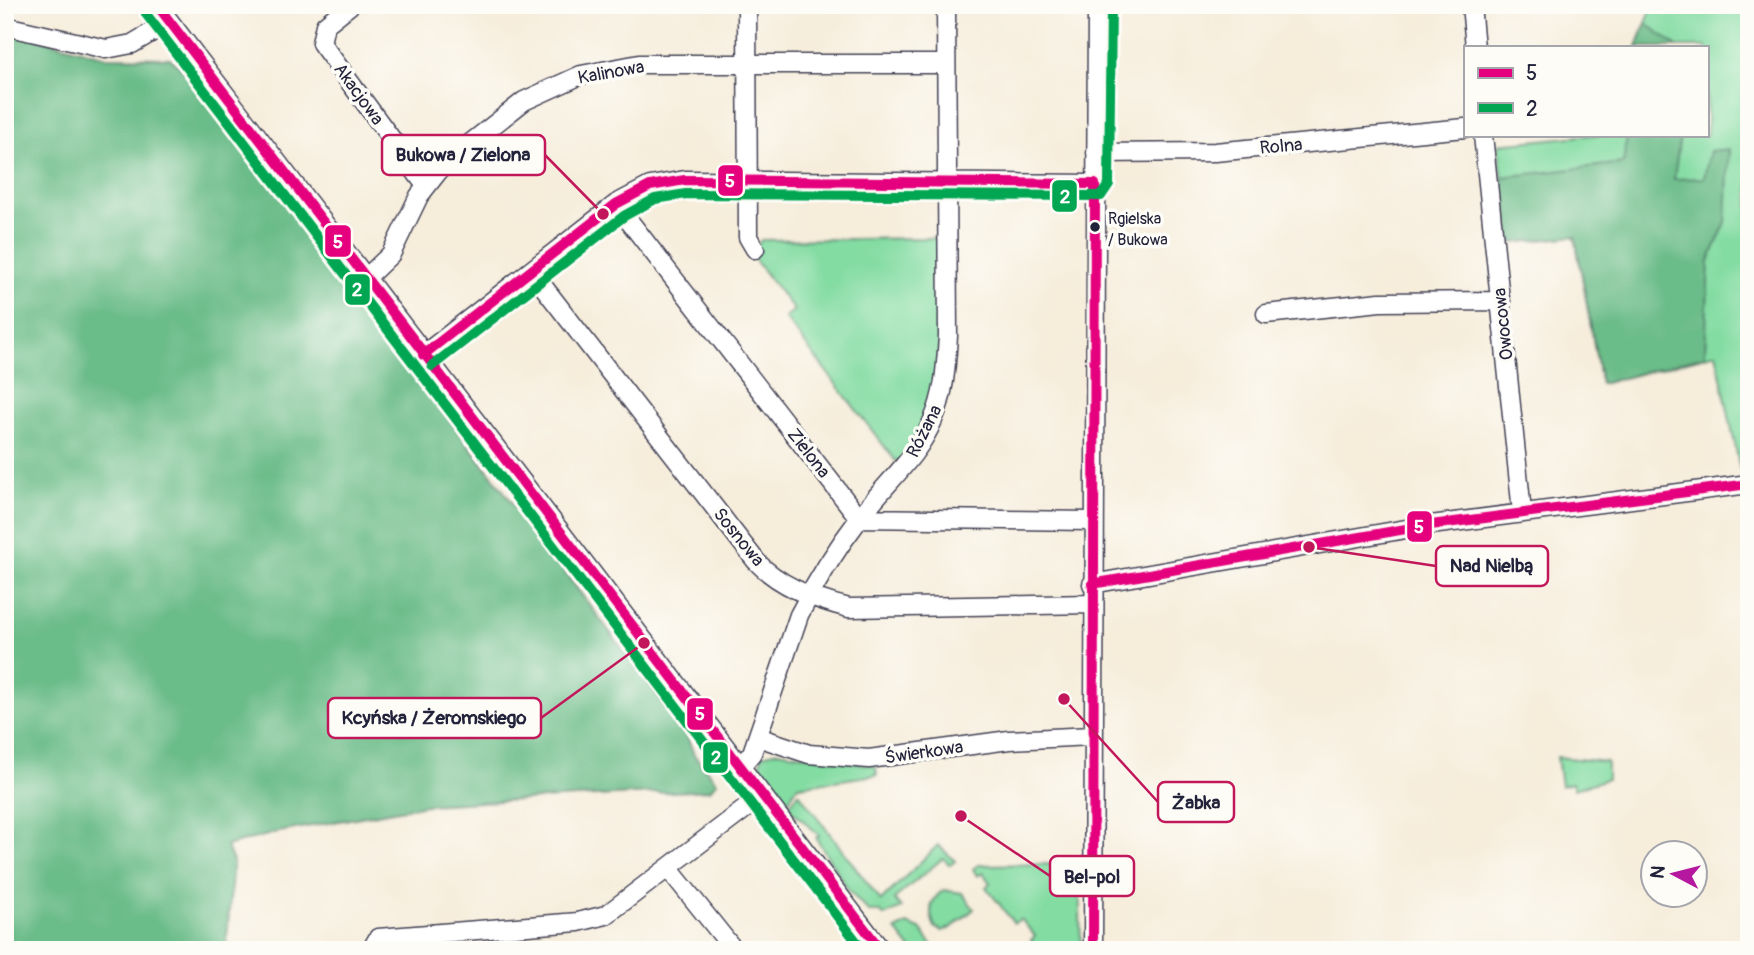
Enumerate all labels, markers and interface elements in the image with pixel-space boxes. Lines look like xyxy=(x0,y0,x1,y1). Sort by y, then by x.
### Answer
legend xyxy=(1464,46,1708,136)
street label: Kalinowa xyxy=(576,55,646,90)
street label: Akacjowa xyxy=(328,59,389,130)
text: 5 xyxy=(1526,60,1537,87)
text: 2 xyxy=(1526,96,1538,123)
street label: Rolna xyxy=(1259,133,1303,160)
callout: Bukowa / Zielona xyxy=(382,135,545,175)
text: Bukowa / Zielona xyxy=(396,143,531,167)
line badge: 5 xyxy=(717,164,744,197)
text: 5 xyxy=(725,169,735,193)
line badge: 2 xyxy=(1051,179,1078,213)
text: 2 xyxy=(1060,185,1071,209)
place label: Rgielska / Bukowa xyxy=(1108,209,1168,250)
marker: Rgielska / Bukowa xyxy=(1088,220,1102,234)
line badge: 5 xyxy=(324,224,352,258)
text: 5 xyxy=(333,230,343,254)
line badge: 2 xyxy=(344,273,371,306)
text: 2 xyxy=(352,278,363,302)
street label: Owocowa xyxy=(1488,287,1519,361)
street label: Różana xyxy=(901,401,947,461)
street label: Zielona xyxy=(782,424,835,483)
street label: Sosnowa xyxy=(708,503,769,571)
line badge: 5 xyxy=(1406,510,1433,543)
text: 5 xyxy=(1414,515,1424,539)
callout: Nad Nielbą xyxy=(1436,546,1548,586)
text: Nad Nielbą xyxy=(1450,554,1534,578)
line badge: 5 xyxy=(686,697,714,731)
callout: Kcyńska / Żeromskiego xyxy=(328,698,541,738)
text: 5 xyxy=(695,702,705,726)
text: Kcyńska / Żeromskiego xyxy=(342,706,527,730)
street label: Świerkowa xyxy=(883,736,965,769)
line badge: 2 xyxy=(702,741,729,774)
text: 2 xyxy=(711,746,722,770)
callout: Żabka xyxy=(1158,782,1234,822)
text: Żabka xyxy=(1172,791,1220,815)
north arrow xyxy=(1638,839,1708,909)
callout: Bel-pol xyxy=(1050,856,1134,896)
text: N xyxy=(1645,864,1671,880)
text: Bel-pol xyxy=(1064,865,1120,889)

